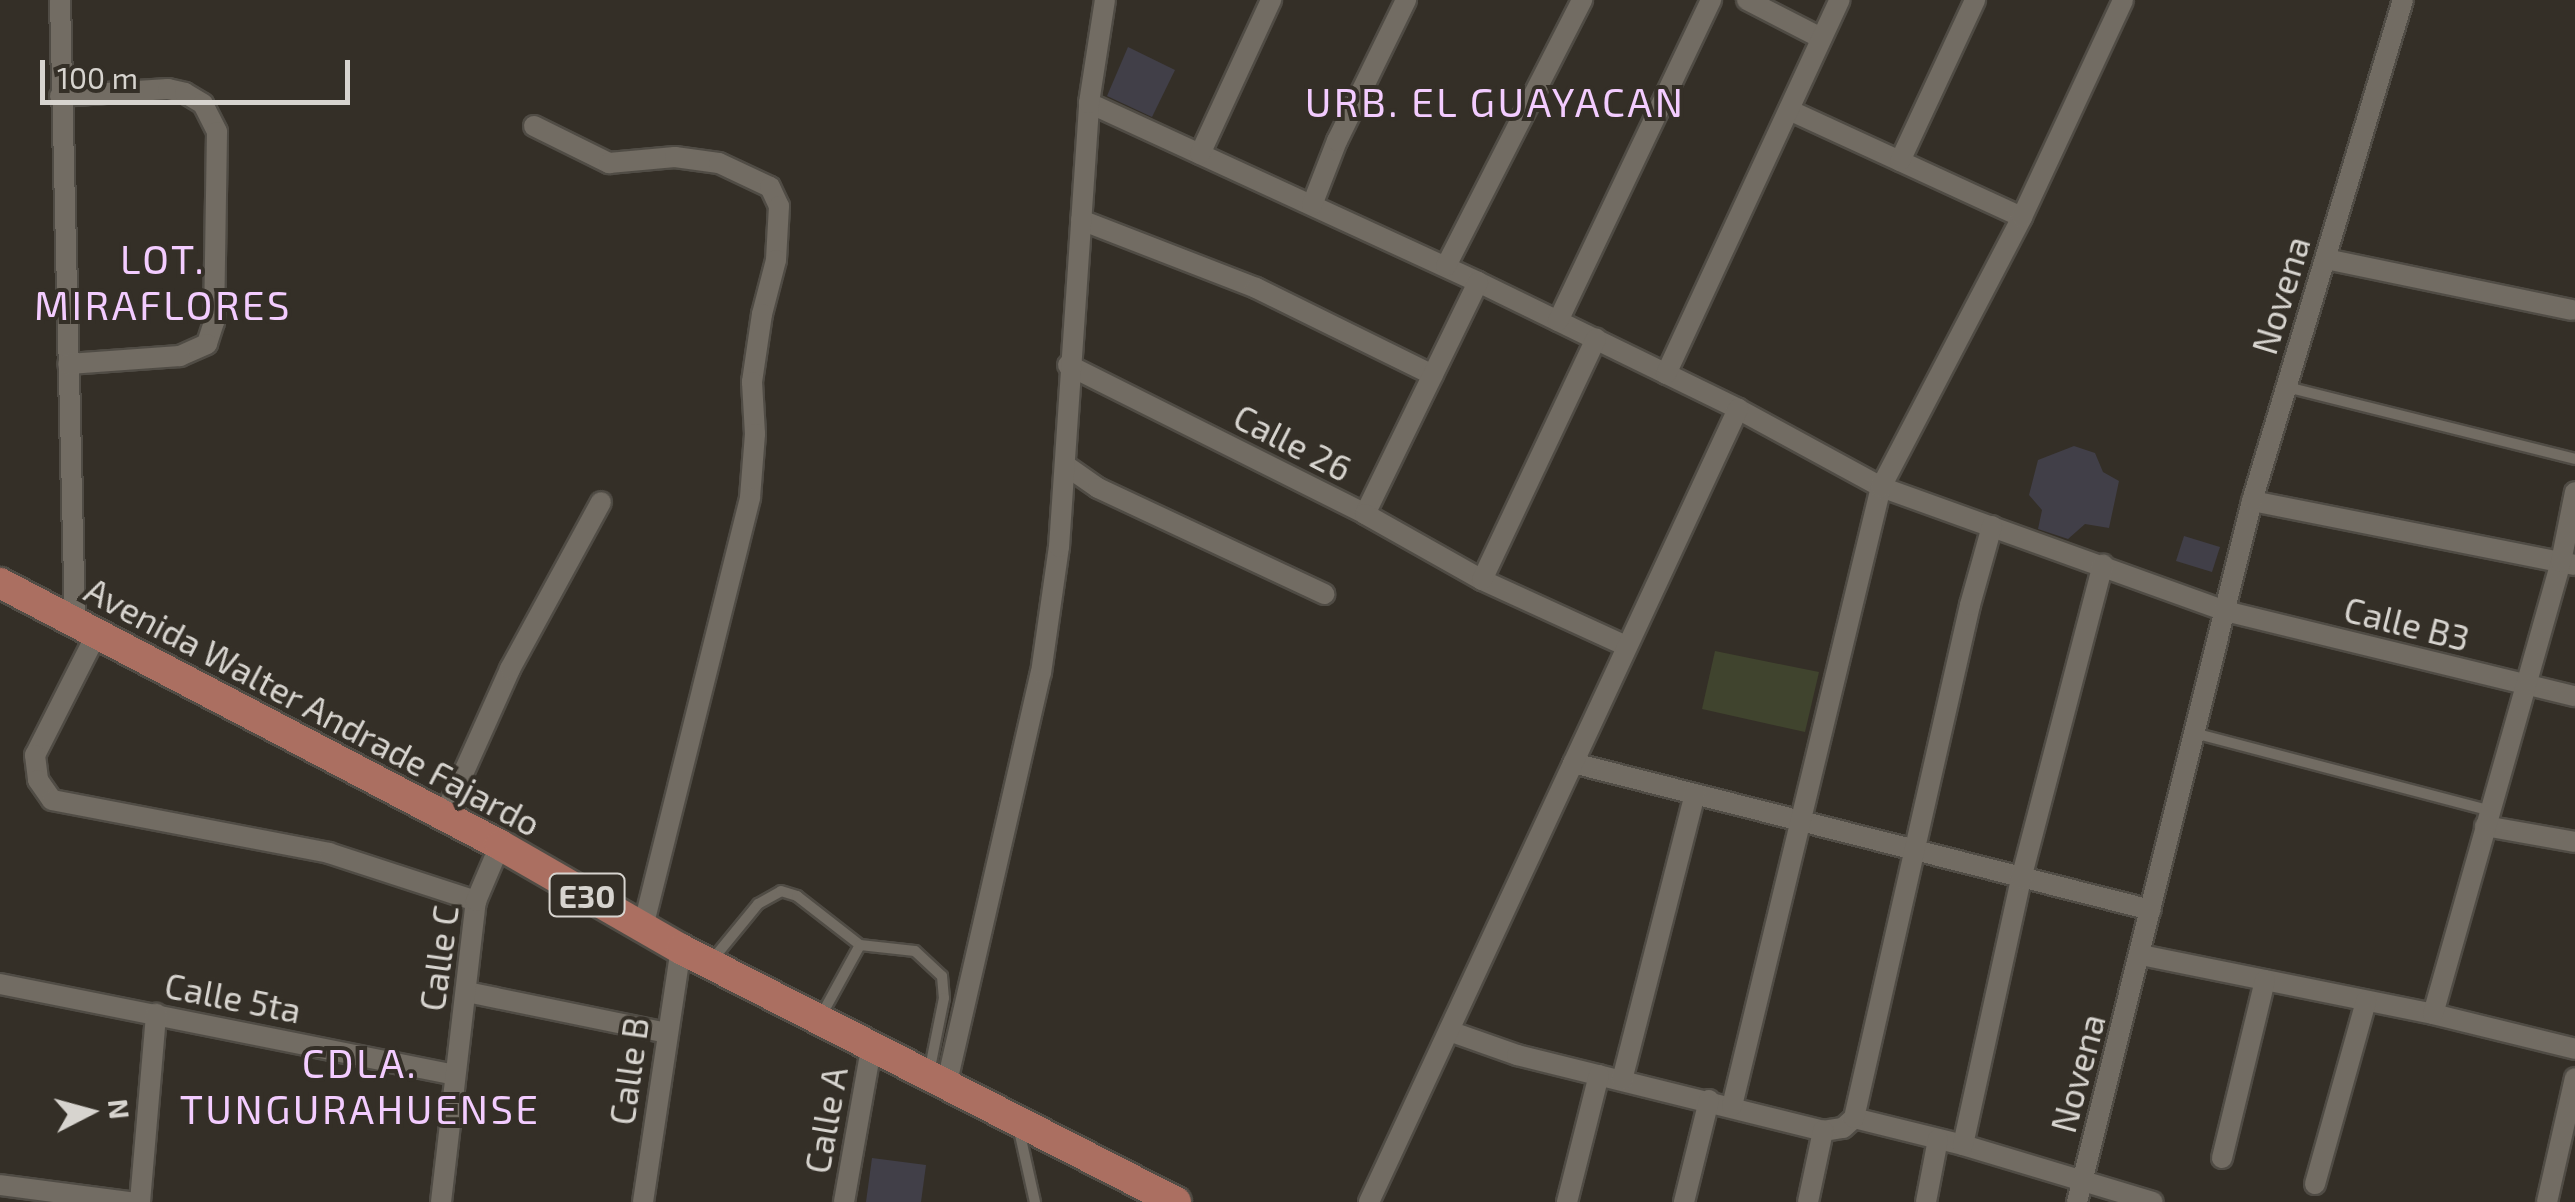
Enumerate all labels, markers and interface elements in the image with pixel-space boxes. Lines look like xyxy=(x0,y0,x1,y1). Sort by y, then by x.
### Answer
scale bar xyxy=(45,40,355,102)
text: 100 m xyxy=(57,59,138,95)
district label: URB. EL GUAYACAN xyxy=(1304,77,1686,125)
street label: Novena xyxy=(2242,231,2318,359)
district label: LOT. MIRAFLORES xyxy=(34,234,292,328)
street label: Calle 26 xyxy=(1227,395,1359,489)
street label: Avenida Walter Andrade Fajardo xyxy=(77,567,549,845)
street label: Calle B3 xyxy=(2340,587,2474,659)
road number: E30 xyxy=(547,868,627,922)
street label: Calle C xyxy=(410,902,466,1014)
street label: Calle 5ta xyxy=(161,963,305,1031)
street label: Novena xyxy=(2041,1009,2113,1137)
street label: Calle B xyxy=(600,1014,656,1128)
district label: CDLA. TUNGURAHUENSE xyxy=(180,1038,540,1132)
north arrow xyxy=(40,1062,140,1162)
street label: Calle A xyxy=(795,1063,855,1177)
text: N xyxy=(102,1097,138,1121)

